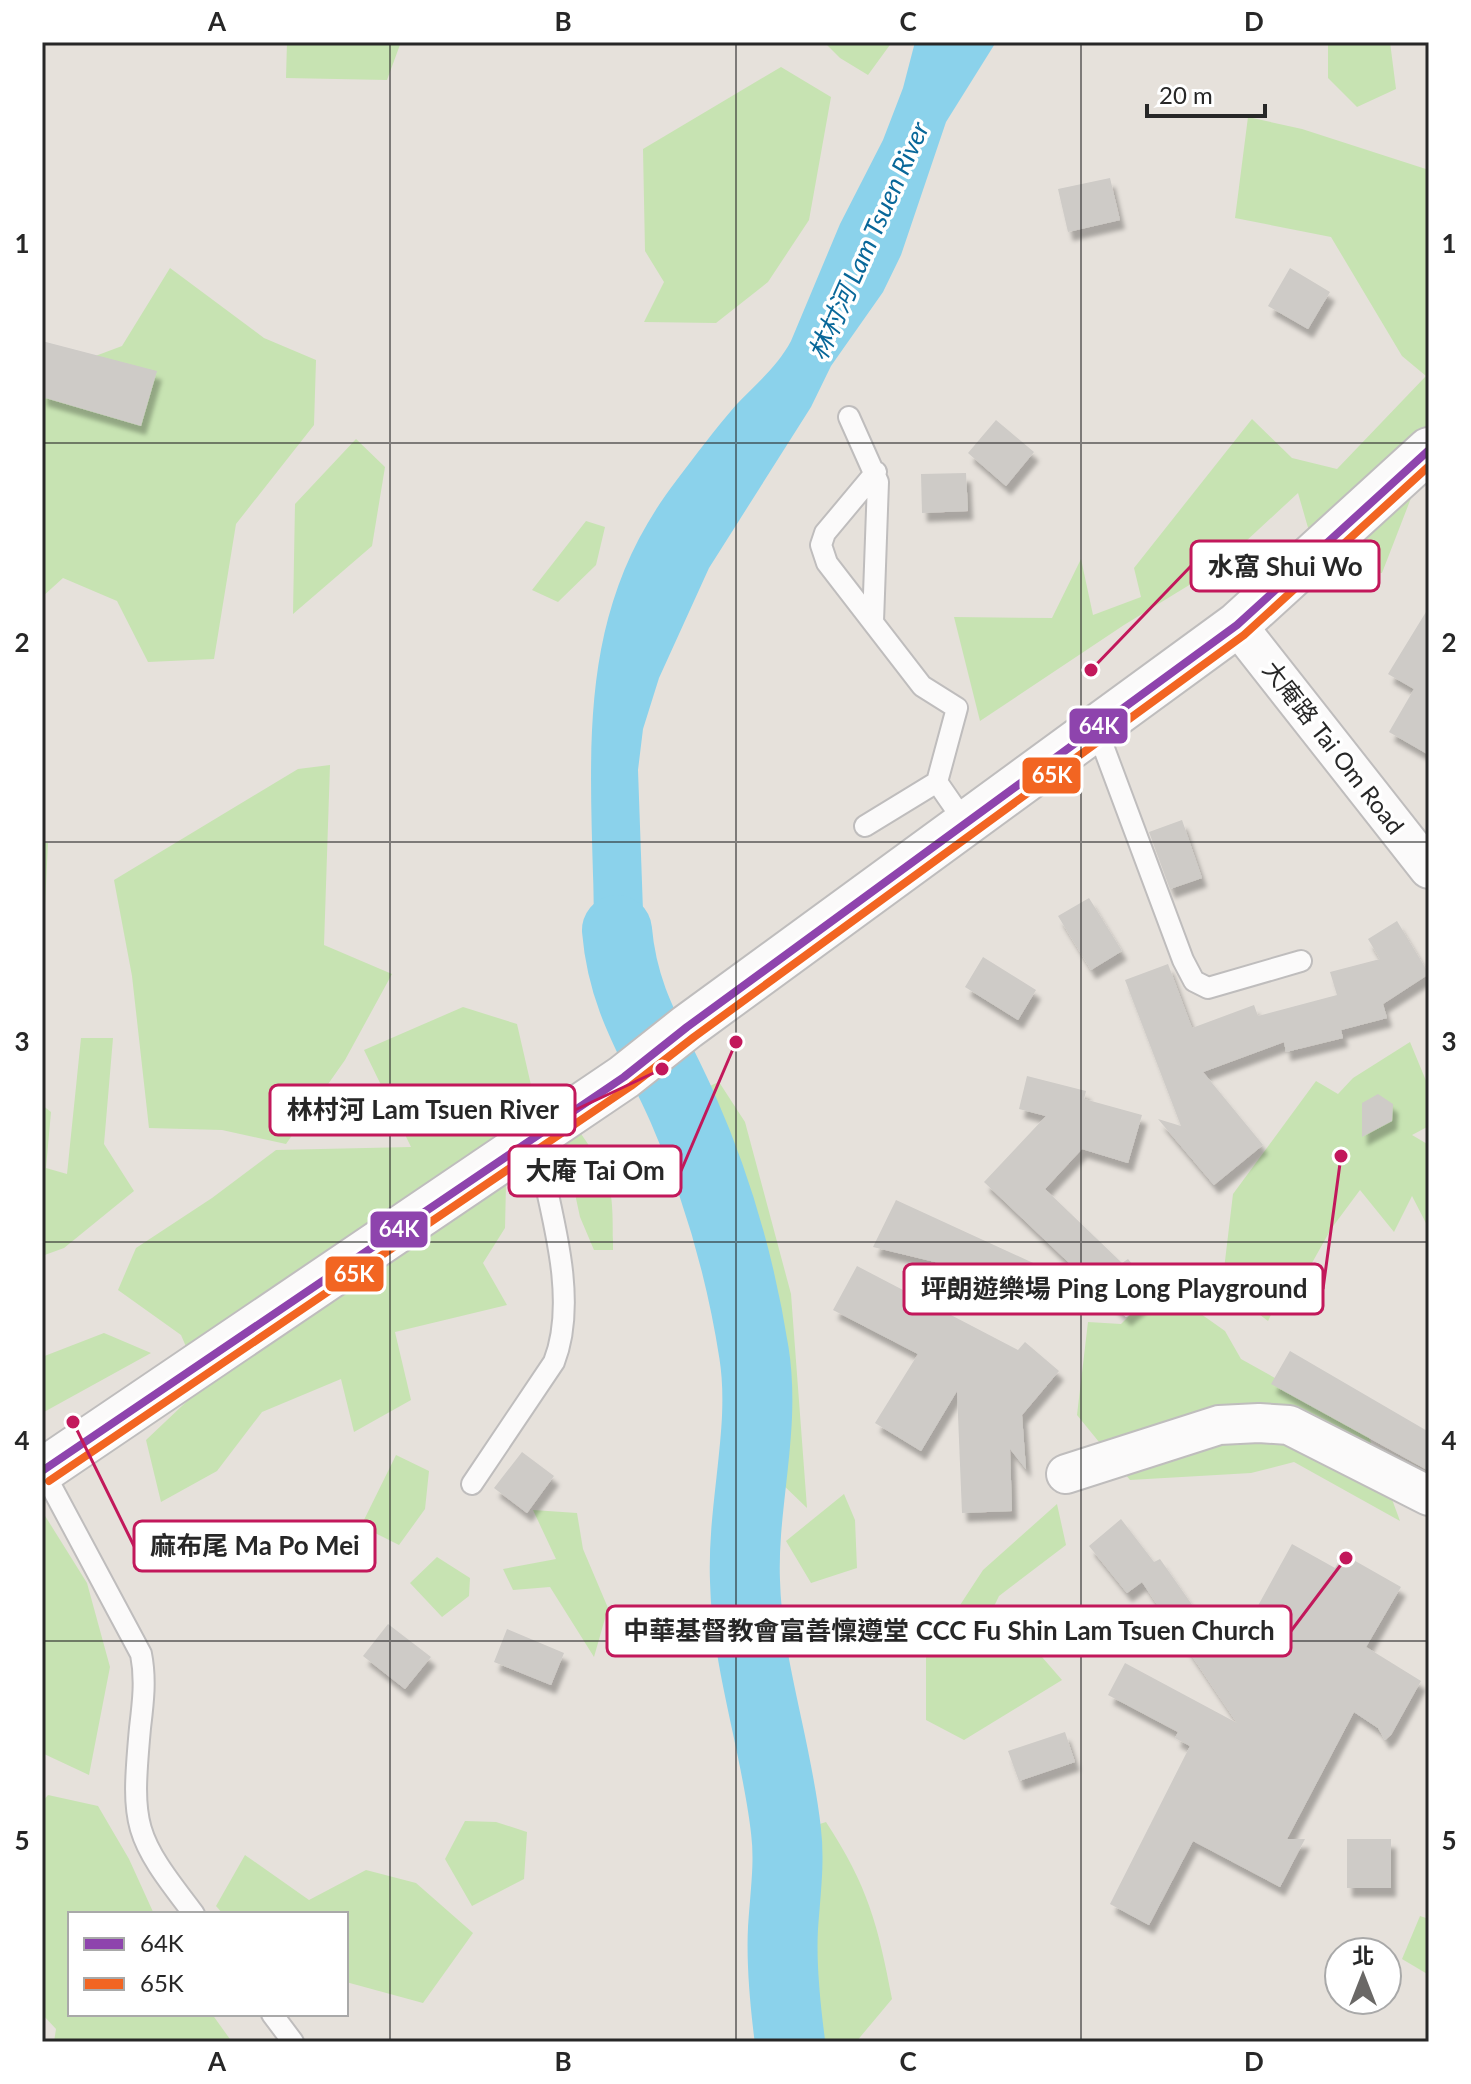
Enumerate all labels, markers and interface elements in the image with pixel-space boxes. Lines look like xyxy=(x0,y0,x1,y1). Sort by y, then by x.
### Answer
text: A xyxy=(207,5,227,37)
text: B xyxy=(554,5,572,37)
text: C xyxy=(899,5,917,37)
text: D xyxy=(1244,5,1264,37)
scale bar xyxy=(1147,68,1265,118)
text: 20 m xyxy=(1159,80,1213,109)
water label: 林村河 Lam Tsuen River xyxy=(801,115,936,365)
text: 1 xyxy=(14,227,30,259)
text: 1 xyxy=(1441,227,1457,259)
callout: 水窩 Shui Wo xyxy=(1191,541,1379,591)
text: 水窩 Shui Wo xyxy=(1207,550,1363,582)
text: 2 xyxy=(14,626,30,658)
text: 2 xyxy=(1441,626,1457,658)
street label: 大庵路 Tai Om Road xyxy=(1258,655,1411,839)
line badge: 64K xyxy=(1068,707,1129,745)
text: 64K xyxy=(1079,712,1120,739)
line badge: 65K xyxy=(1021,756,1082,795)
text: 65K xyxy=(1032,761,1073,788)
text: 3 xyxy=(14,1025,30,1057)
text: 3 xyxy=(1441,1025,1457,1057)
callout: 林村河 Lam Tsuen River xyxy=(270,1085,575,1135)
text: 林村河 Lam Tsuen River xyxy=(287,1093,559,1125)
callout: 大庵 Tai Om xyxy=(509,1146,681,1196)
text: 大庵 Tai Om xyxy=(525,1154,665,1186)
line badge: 64K xyxy=(369,1210,429,1249)
text: 64K xyxy=(379,1215,420,1242)
line badge: 65K xyxy=(324,1255,385,1293)
text: 65K xyxy=(334,1260,375,1287)
callout: 坪朗遊樂場 Ping Long Playground xyxy=(904,1264,1323,1314)
text: 坪朗遊樂場 Ping Long Playground xyxy=(921,1272,1307,1304)
text: 4 xyxy=(14,1424,30,1456)
text: 4 xyxy=(1441,1424,1457,1456)
callout: 麻布尾 Ma Po Mei xyxy=(134,1521,375,1571)
text: 麻布尾 Ma Po Mei xyxy=(150,1529,360,1561)
callout: 中華基督教會富善懍遵堂 CCC Fu Shin Lam Tsuen Church xyxy=(607,1606,1291,1656)
text: 中華基督教會富善懍遵堂 CCC Fu Shin Lam Tsuen Church xyxy=(623,1614,1275,1646)
text: 5 xyxy=(14,1824,30,1856)
text: 5 xyxy=(1441,1824,1457,1856)
legend xyxy=(68,1912,348,2016)
text: 64K xyxy=(140,1928,184,1957)
north arrow xyxy=(1323,1936,1403,2016)
text: 北 xyxy=(1352,1942,1374,1969)
text: 65K xyxy=(140,1968,184,1997)
text: A xyxy=(207,2045,227,2077)
text: B xyxy=(554,2045,572,2077)
text: C xyxy=(899,2045,917,2077)
text: D xyxy=(1244,2045,1264,2077)

